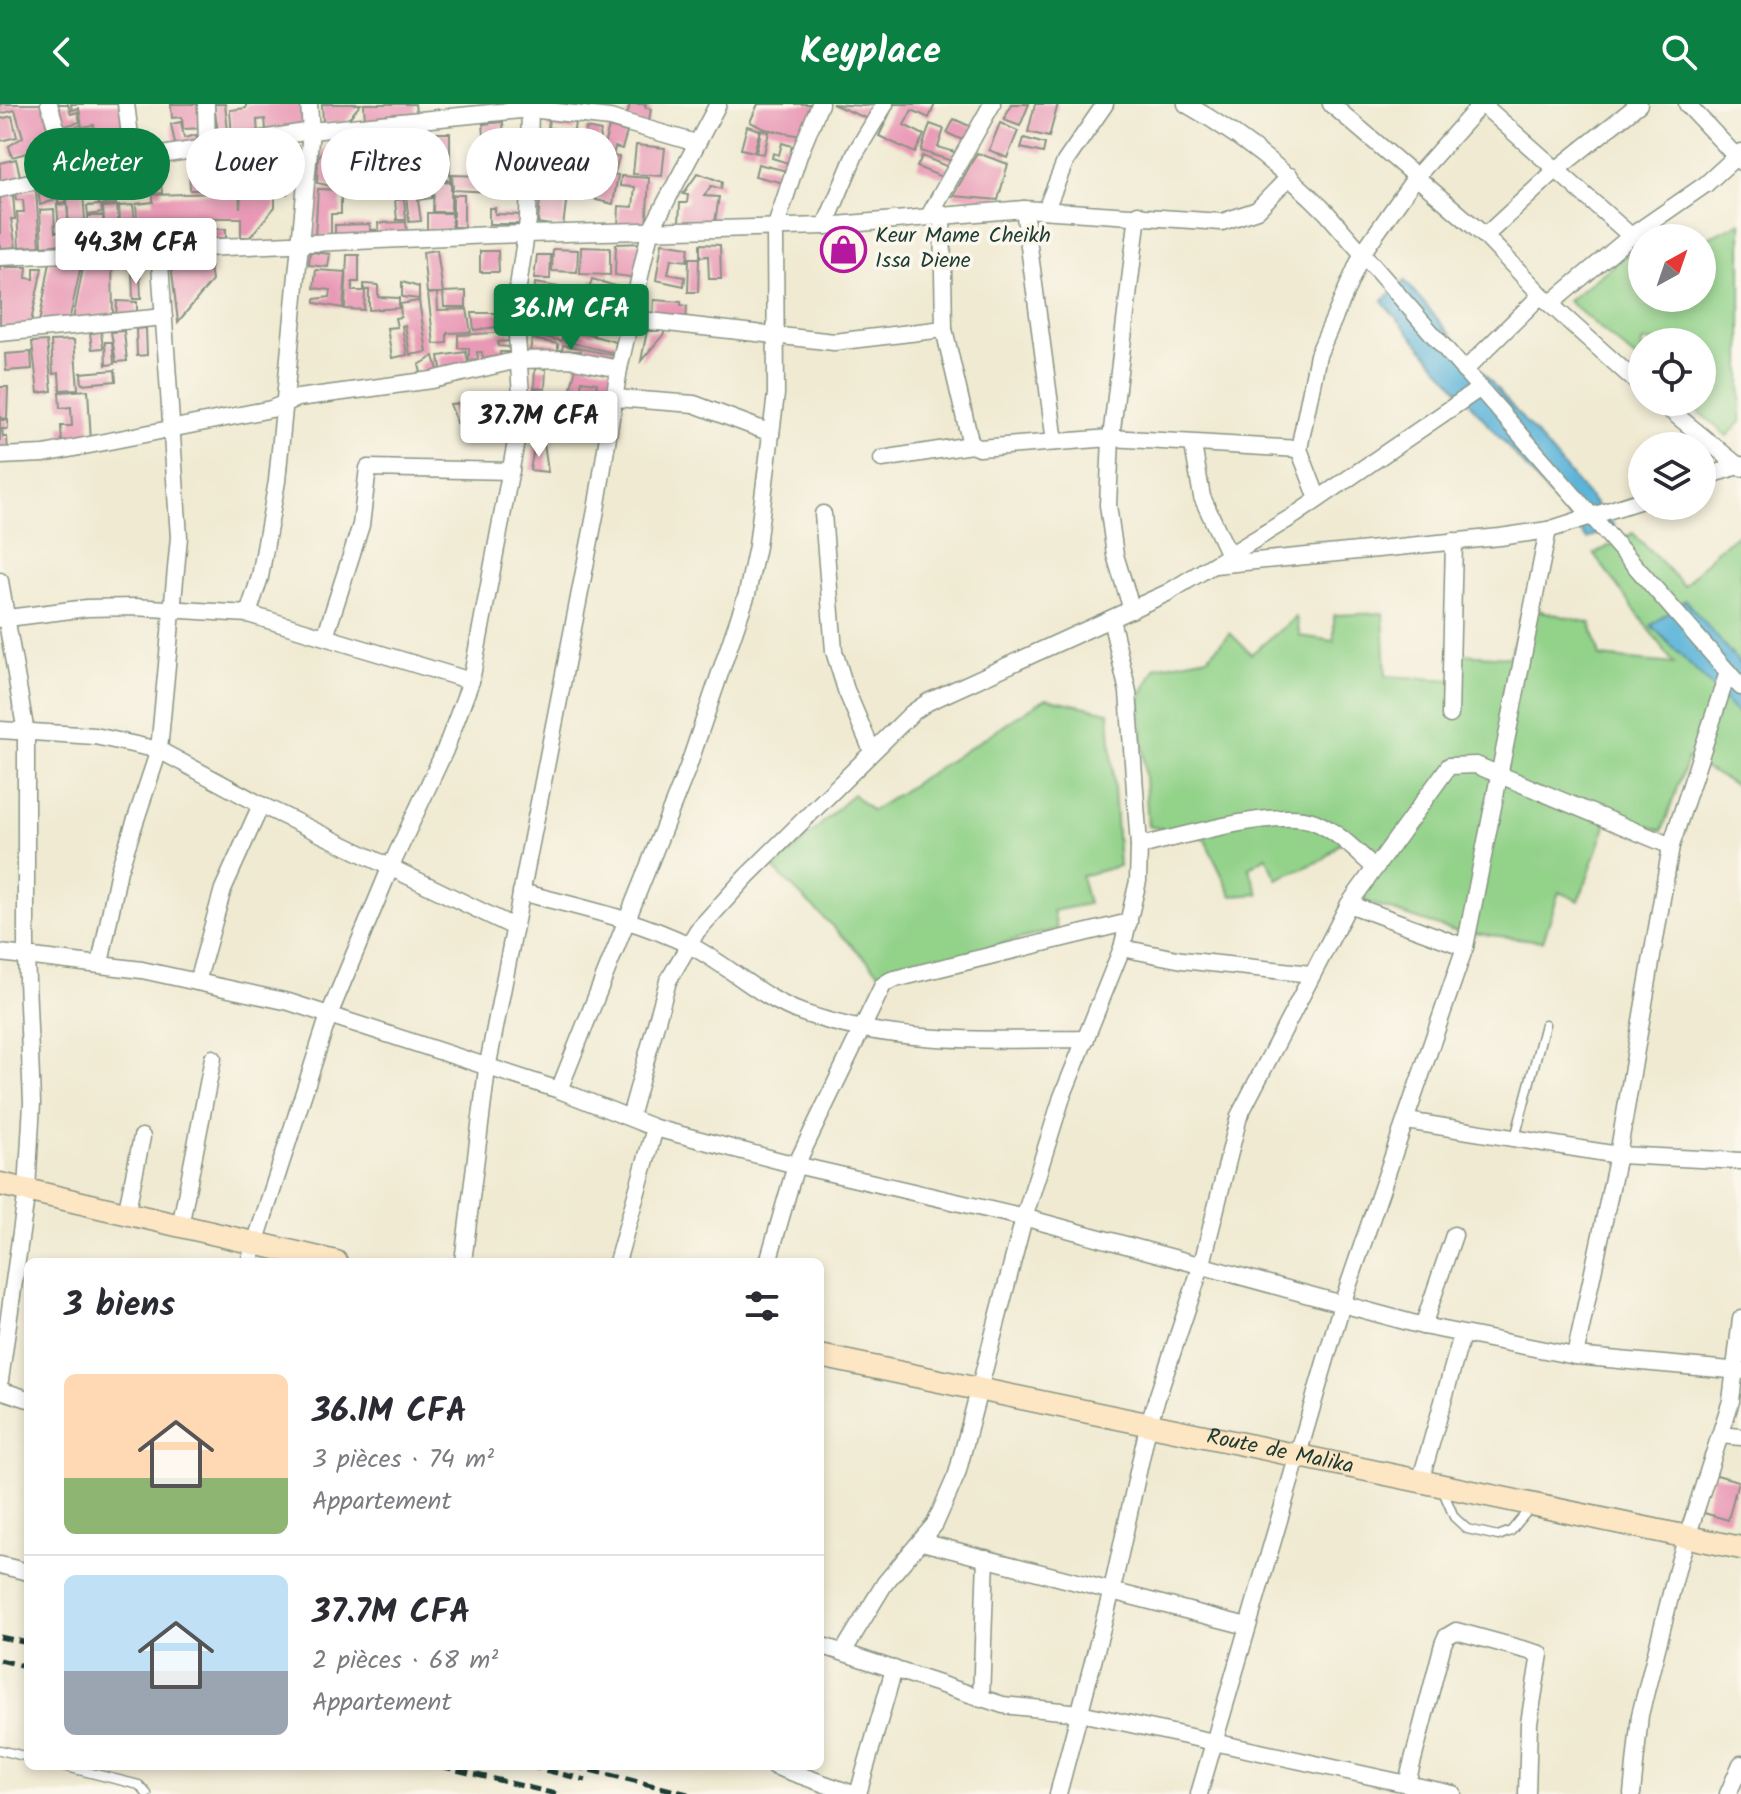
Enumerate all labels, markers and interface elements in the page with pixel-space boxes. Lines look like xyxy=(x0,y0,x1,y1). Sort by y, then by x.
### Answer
text: Keyplace xyxy=(800,24,941,81)
icon: back xyxy=(40,30,84,74)
icon: search xyxy=(1657,30,1701,74)
chip: Acheter xyxy=(24,128,170,200)
chip: Louer xyxy=(186,128,305,200)
chip: Filtres xyxy=(321,128,450,200)
chip: Nouveau xyxy=(466,128,618,200)
pin: 44.3M CFA xyxy=(44,218,228,286)
place label: Keur Mame Cheikh Issa Diene xyxy=(875,219,1051,279)
text: 44.3M CFA xyxy=(74,223,198,265)
north arrow xyxy=(1628,224,1716,312)
map controls xyxy=(1628,224,1716,520)
shop icon: Keur Mame Cheikh Issa Diene xyxy=(820,225,868,273)
pin: 36.1M CFA xyxy=(479,284,663,352)
text: 36.1M CFA xyxy=(512,289,630,331)
button: locate xyxy=(1628,328,1716,416)
pin: 37.7M CFA xyxy=(447,391,631,459)
text: 37.7M CFA xyxy=(478,396,600,438)
button: layers xyxy=(1628,432,1716,520)
text: 3 biens xyxy=(64,1279,175,1333)
icon: filters xyxy=(740,1284,784,1328)
text: 36.1M CFA xyxy=(312,1385,467,1439)
icon: home xyxy=(128,1406,224,1502)
street label: Route de Malika xyxy=(1203,1420,1357,1484)
text: 3 pièces · 74 m² xyxy=(312,1439,494,1481)
text: Appartement xyxy=(312,1481,452,1523)
text: 37.7M CFA xyxy=(312,1586,470,1640)
icon: home xyxy=(128,1607,224,1703)
text: 2 pièces · 68 m² xyxy=(312,1640,498,1682)
text: Appartement xyxy=(312,1682,452,1724)

